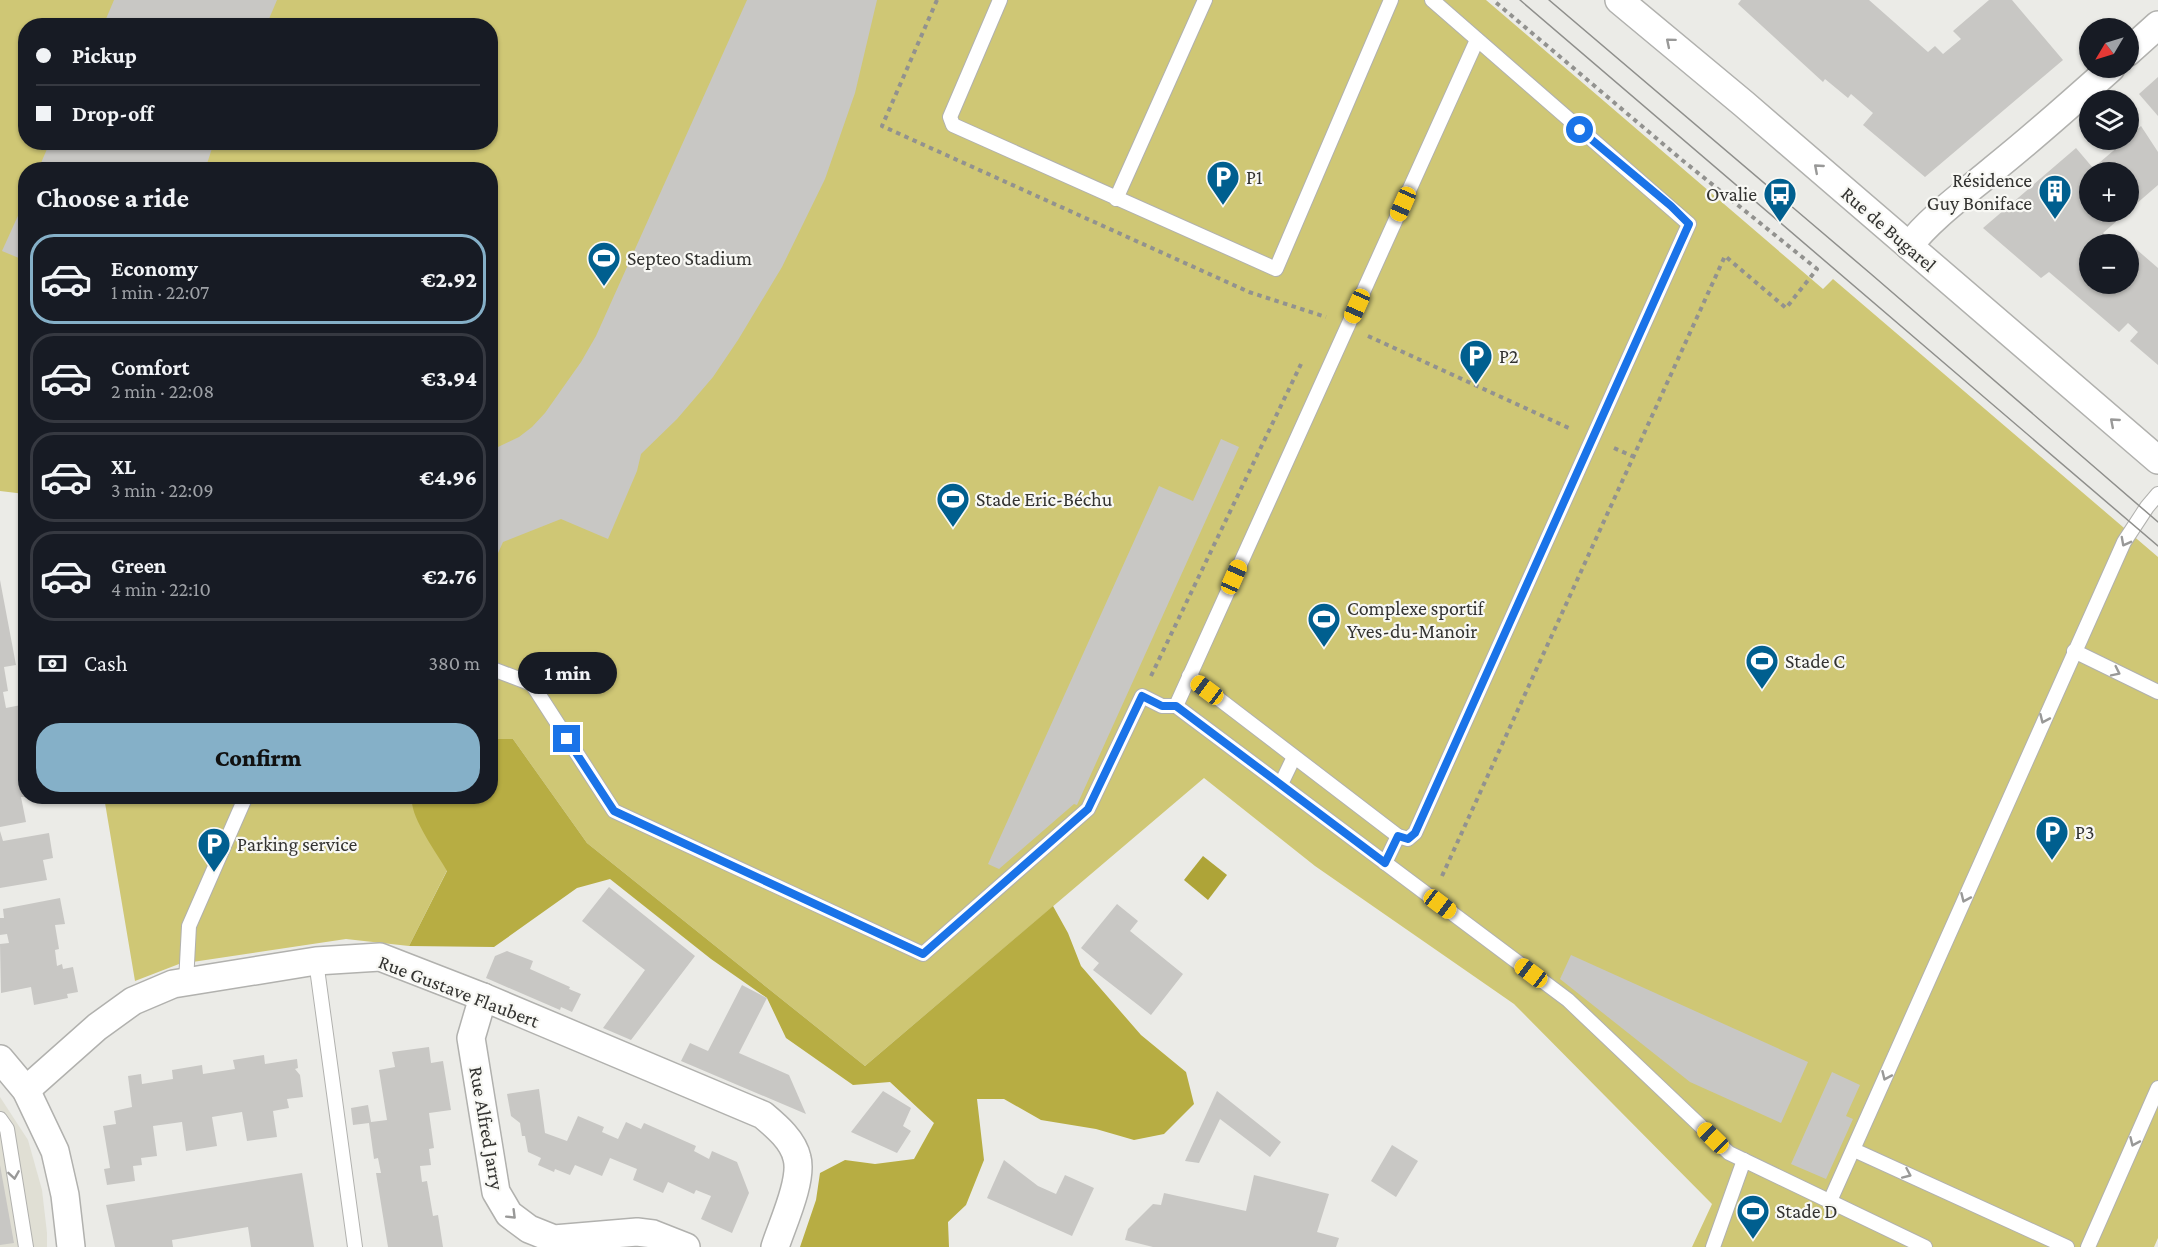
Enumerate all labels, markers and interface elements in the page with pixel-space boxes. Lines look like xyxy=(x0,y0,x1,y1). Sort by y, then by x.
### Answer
north arrow xyxy=(2079,18,2139,78)
map controls xyxy=(2079,18,2139,294)
one-way arrow xyxy=(1665,38,1676,49)
text: Pickup xyxy=(72,43,137,68)
button: layers xyxy=(2079,90,2139,150)
text: Drop-off xyxy=(72,101,154,126)
route start xyxy=(1566,116,1593,143)
parking icon: P1 xyxy=(1205,159,1241,206)
button: + xyxy=(2079,162,2139,222)
one-way arrow xyxy=(1814,164,1825,175)
place label: P1 xyxy=(1246,166,1263,188)
place label: Résidence Guy Boniface xyxy=(1927,169,2032,215)
building icon: Résidence Guy Boniface xyxy=(2037,173,2073,220)
bus stop icon: Ovalie xyxy=(1762,176,1798,223)
street label: Rue de Bugarel xyxy=(1837,182,1941,277)
text: Choose a ride xyxy=(36,183,189,213)
place label: Ovalie xyxy=(1706,183,1757,205)
car xyxy=(1387,184,1419,224)
button: − xyxy=(2079,234,2139,294)
sports icon: Septeo Stadium xyxy=(586,240,622,287)
place label: Septeo Stadium xyxy=(627,247,752,270)
icon: car xyxy=(39,252,93,306)
text: Economy xyxy=(111,256,198,281)
text: €2.92 xyxy=(421,267,477,292)
text: 1 min · 22:07 xyxy=(111,281,209,303)
car xyxy=(1341,286,1373,326)
parking icon: P2 xyxy=(1458,338,1494,385)
place label: P2 xyxy=(1499,345,1519,367)
icon: car xyxy=(39,351,93,405)
text: Comfort xyxy=(111,355,189,380)
text: €3.94 xyxy=(421,366,477,391)
text: 2 min · 22:08 xyxy=(111,380,214,402)
one-way arrow xyxy=(2110,418,2121,429)
icon: car xyxy=(39,450,93,504)
text: XL xyxy=(111,454,136,479)
text: €4.96 xyxy=(420,465,477,490)
text: 3 min · 22:09 xyxy=(111,479,214,501)
sports icon: Stade Eric-Béchu xyxy=(935,481,971,528)
place label: Stade Eric-Béchu xyxy=(976,488,1113,510)
one-way arrow xyxy=(2121,536,2132,546)
icon: car xyxy=(39,549,93,603)
text: Green xyxy=(111,553,167,578)
car xyxy=(1218,557,1250,597)
text: €2.76 xyxy=(422,564,477,589)
text: 4 min · 22:10 xyxy=(111,578,211,600)
place label: Complexe sportif Yves-du-Manoir xyxy=(1347,597,1485,642)
sports icon: Complexe sportif Yves-du-Manoir xyxy=(1306,601,1342,648)
sports icon: Stade C xyxy=(1744,643,1780,690)
icon: cash xyxy=(36,647,69,680)
place label: Stade C xyxy=(1785,650,1845,672)
text: Cash xyxy=(84,651,128,676)
text: 380 m xyxy=(429,652,480,674)
callout: 1 min xyxy=(518,652,616,694)
text: 1 min xyxy=(544,662,591,684)
one-way arrow xyxy=(2110,664,2121,676)
car xyxy=(1187,672,1227,708)
one-way arrow xyxy=(2039,713,2051,724)
button: Confirm xyxy=(36,723,480,792)
route end xyxy=(553,725,580,752)
parking icon: P3 xyxy=(2034,814,2070,861)
place label: P3 xyxy=(2075,821,2094,843)
parking icon: Parking service xyxy=(196,826,232,873)
place label: Parking service xyxy=(237,833,357,856)
car xyxy=(1420,886,1460,922)
one-way arrow xyxy=(1960,891,1972,902)
street label: Rue Gustave Flaubert xyxy=(376,950,543,1032)
car xyxy=(1511,955,1551,991)
street label: Rue Alfred Jarry xyxy=(464,1065,509,1192)
one-way arrow xyxy=(1881,1070,1893,1081)
car xyxy=(1694,1119,1732,1157)
one-way arrow xyxy=(2130,1136,2142,1147)
one-way arrow xyxy=(1901,1167,1912,1179)
one-way arrow xyxy=(8,1170,20,1179)
sports icon: Stade D xyxy=(1735,1193,1771,1240)
place label: Stade D xyxy=(1776,1200,1838,1222)
one-way arrow xyxy=(505,1208,516,1218)

